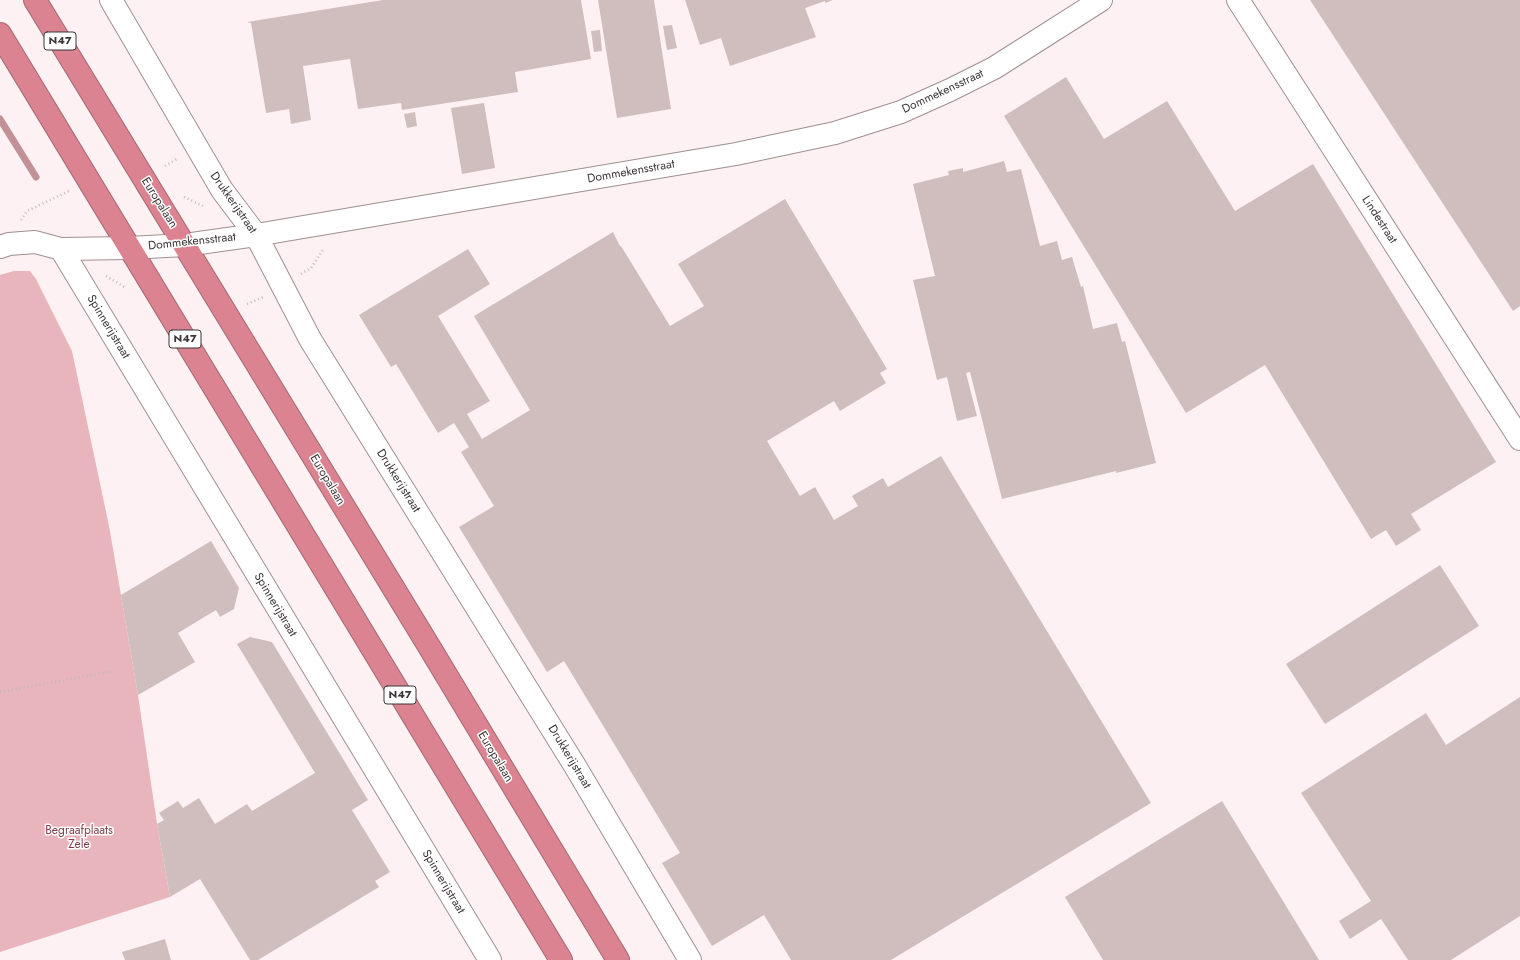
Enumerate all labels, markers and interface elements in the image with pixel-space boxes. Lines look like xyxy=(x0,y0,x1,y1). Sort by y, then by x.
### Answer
road number: N47 xyxy=(44,32,76,50)
street label: Dommekensstraat xyxy=(900,67,986,117)
street label: Dommekensstraat xyxy=(586,157,676,187)
street label: Drukkerijstraat xyxy=(207,170,259,236)
street label: Europalaan xyxy=(138,175,180,231)
street label: Lindestraat xyxy=(1358,193,1400,247)
street label: Dommekensstraat xyxy=(147,230,237,254)
street label: Spinnerijstraat xyxy=(83,293,133,361)
road number: N47 xyxy=(169,330,201,348)
street label: Drukkerijstraat xyxy=(373,447,423,515)
street label: Europalaan xyxy=(306,452,348,508)
street label: Spinnerijstraat xyxy=(250,571,300,639)
road number: N47 xyxy=(384,686,416,704)
street label: Drukkerijstraat xyxy=(544,723,594,791)
street label: Europalaan xyxy=(474,729,516,785)
park label: Begraafplaats Zele xyxy=(45,824,113,852)
street label: Spinnerijstraat xyxy=(418,848,468,916)

